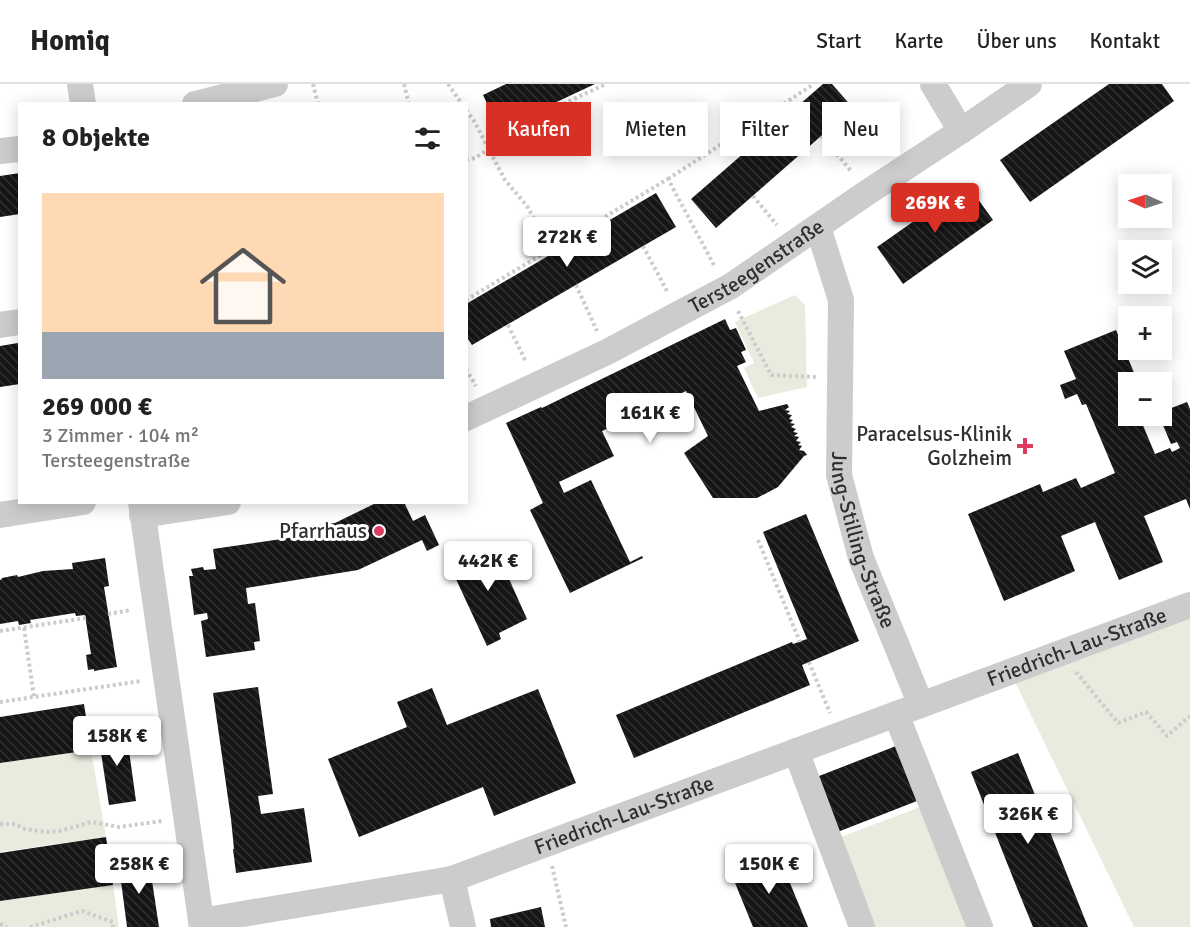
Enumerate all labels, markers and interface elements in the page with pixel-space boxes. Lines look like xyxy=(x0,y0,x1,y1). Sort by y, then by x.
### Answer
text: Homiq xyxy=(30,24,110,58)
text: Start xyxy=(816,28,861,54)
text: Karte xyxy=(894,28,943,54)
text: Über uns xyxy=(976,28,1057,54)
text: Kontakt xyxy=(1090,28,1160,54)
chip: Kaufen xyxy=(486,102,591,156)
chip: Mieten xyxy=(603,102,708,156)
chip: Filter xyxy=(720,102,810,156)
chip: Neu xyxy=(822,102,900,156)
text: 8 Objekte xyxy=(42,122,150,154)
icon: filters xyxy=(411,122,444,155)
north arrow xyxy=(1118,174,1172,228)
map controls xyxy=(1118,174,1172,426)
pin: 269K € xyxy=(886,183,984,234)
text: 269K € xyxy=(905,190,965,215)
street label: Tersteegenstraße xyxy=(684,213,829,319)
pin: 272K € xyxy=(518,217,616,268)
text: 272K € xyxy=(537,224,597,249)
icon: home xyxy=(189,232,297,340)
button: layers xyxy=(1118,240,1172,294)
button: + xyxy=(1118,306,1172,360)
button: − xyxy=(1118,372,1172,426)
text: 269 000 € xyxy=(42,391,152,423)
pin: 161K € xyxy=(601,393,699,444)
text: 161K € xyxy=(620,400,680,425)
place label: Paracelsus-Klinik Golzheim xyxy=(856,421,1012,471)
text: 3 Zimmer · 104 m² xyxy=(42,423,199,448)
marker: Paracelsus-Klinik Golzheim xyxy=(1016,437,1034,455)
text: Tersteegenstraße xyxy=(42,448,190,473)
street label: Jung-Stilling-Straße xyxy=(826,451,901,632)
place label: Pfarrhaus xyxy=(279,518,367,544)
marker: Pfarrhaus xyxy=(372,524,386,538)
pin: 442K € xyxy=(439,541,537,592)
text: 442K € xyxy=(458,548,518,573)
street label: Friedrich-Lau-Straße xyxy=(983,602,1170,692)
pin: 158K € xyxy=(68,716,166,767)
text: 158K € xyxy=(87,723,147,748)
street label: Friedrich-Lau-Straße xyxy=(531,770,717,860)
pin: 326K € xyxy=(979,794,1077,845)
text: 326K € xyxy=(998,801,1058,826)
pin: 258K € xyxy=(90,844,188,895)
pin: 150K € xyxy=(720,844,818,895)
text: 258K € xyxy=(109,851,169,876)
text: 150K € xyxy=(739,851,799,876)

